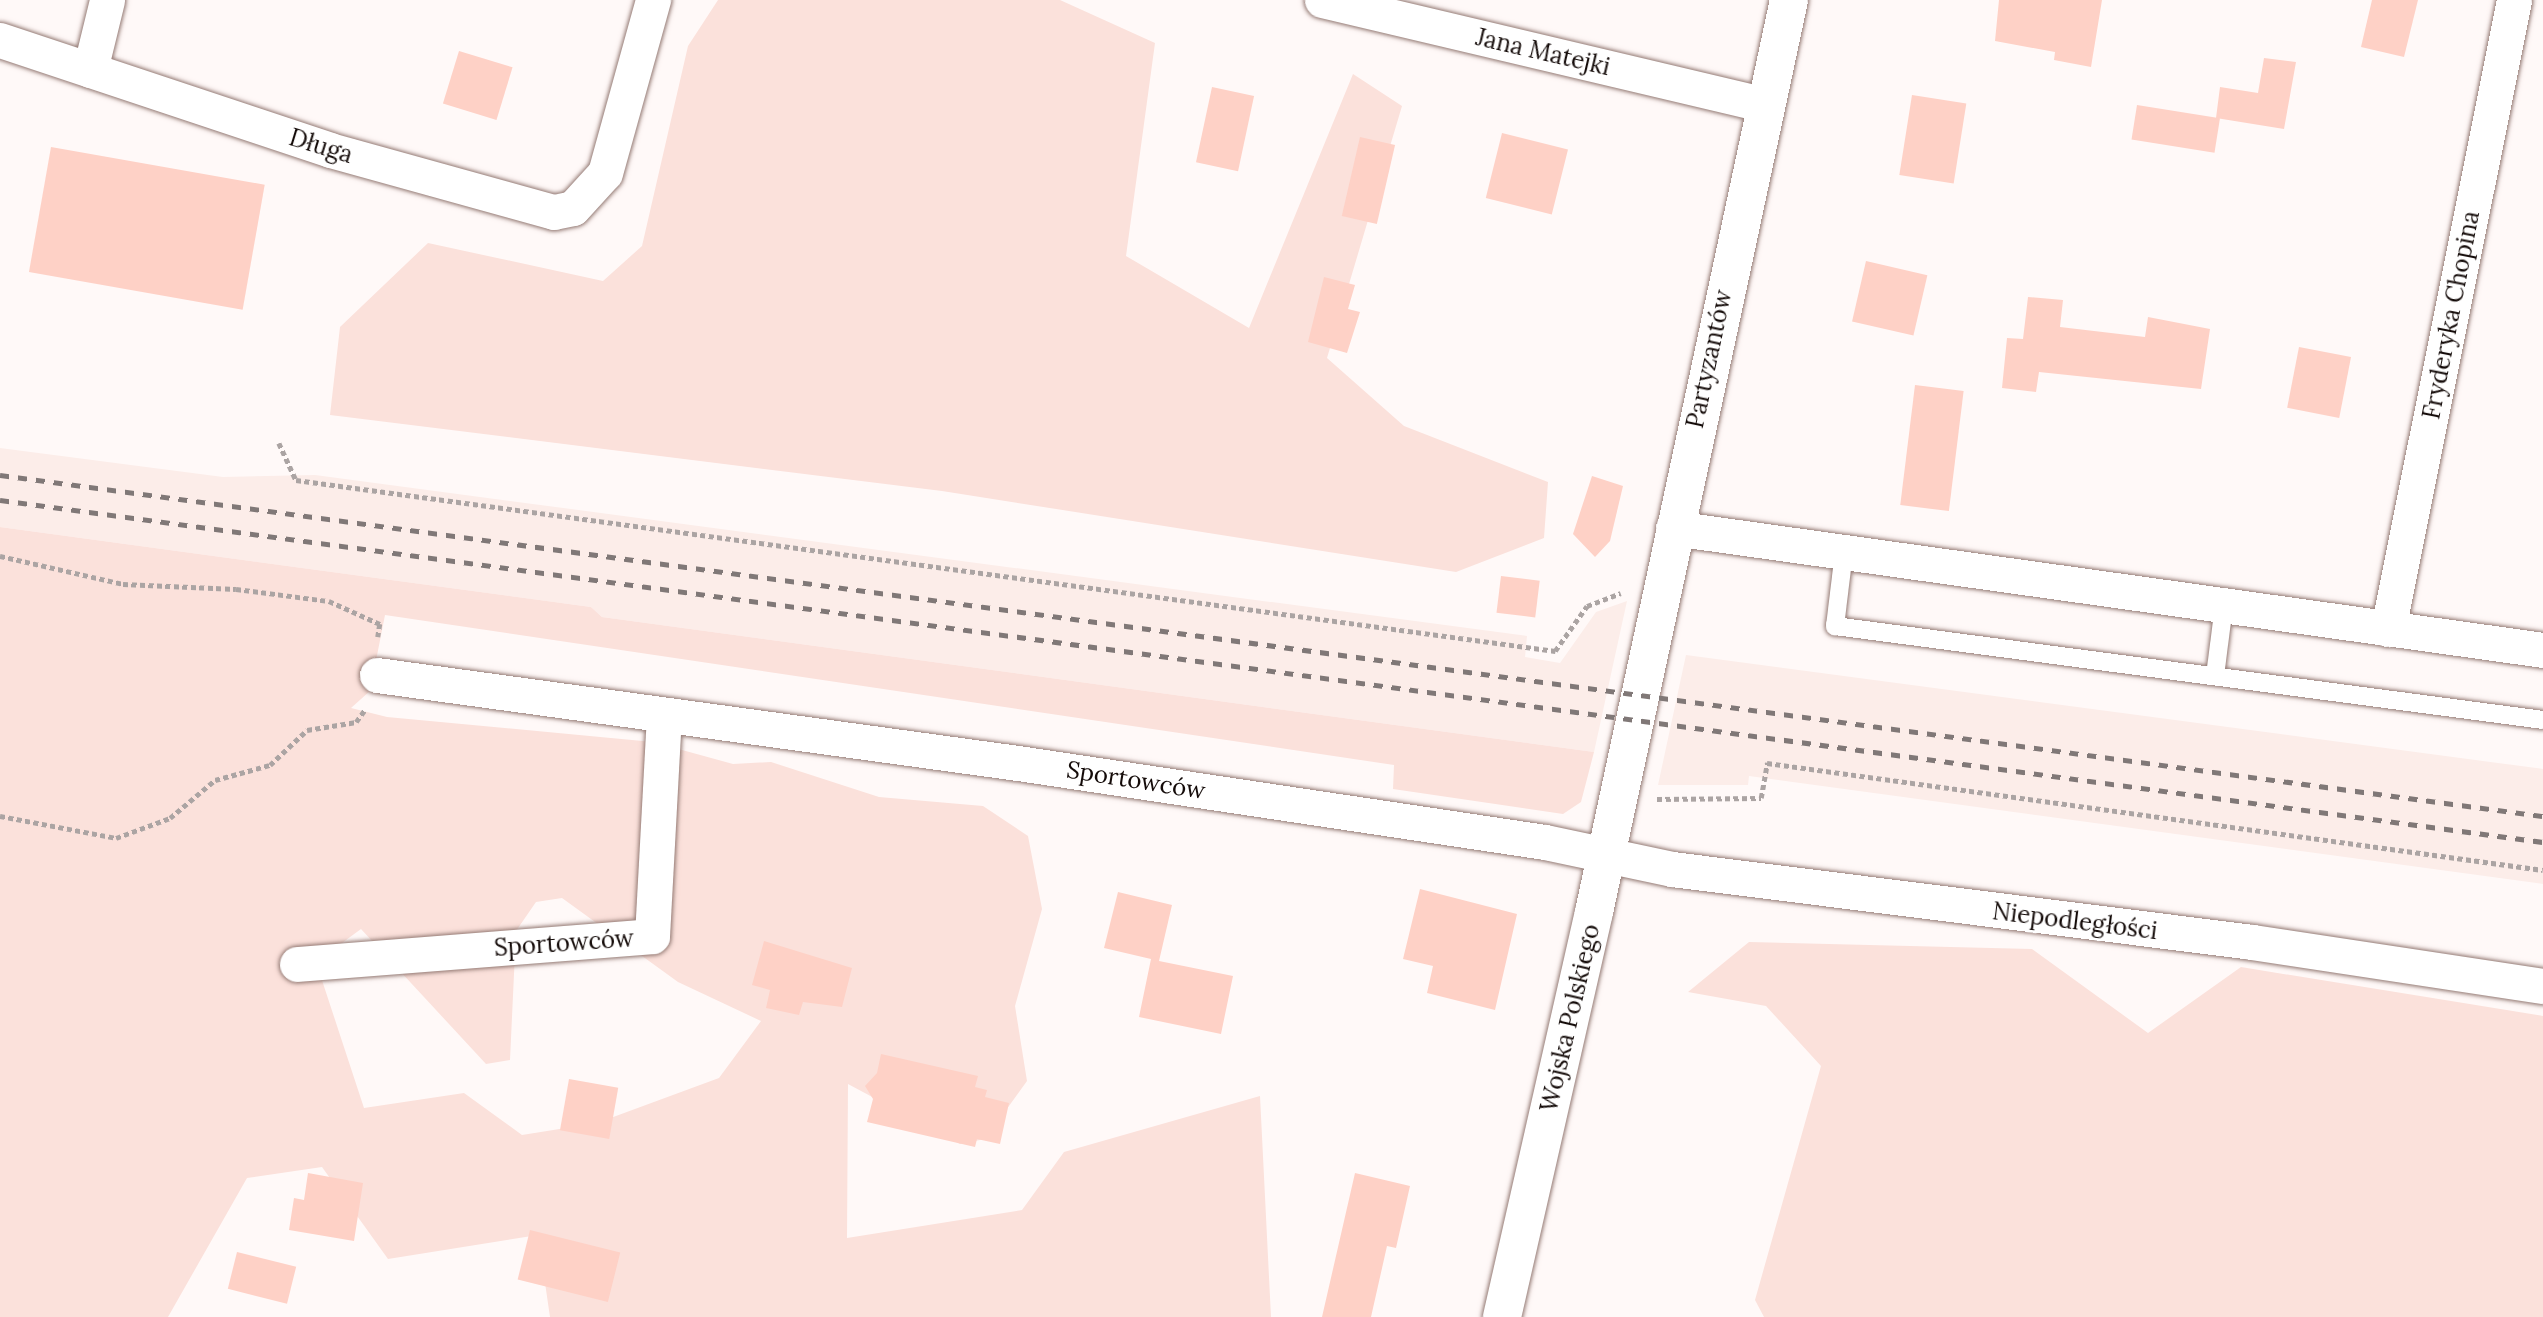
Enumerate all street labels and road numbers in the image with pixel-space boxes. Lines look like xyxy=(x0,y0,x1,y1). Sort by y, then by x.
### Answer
street label: Jana Matejki xyxy=(1473,23,1613,81)
street label: Długa xyxy=(286,123,356,169)
street label: Fryderyka Chopina xyxy=(2417,208,2485,422)
street label: Partyzantów xyxy=(1680,287,1738,431)
street label: Sportowców xyxy=(1065,755,1207,805)
street label: Niepodległości xyxy=(1991,897,2159,945)
street label: Wojska Polskiego xyxy=(1534,921,1606,1115)
street label: Sportowców xyxy=(493,924,635,962)

